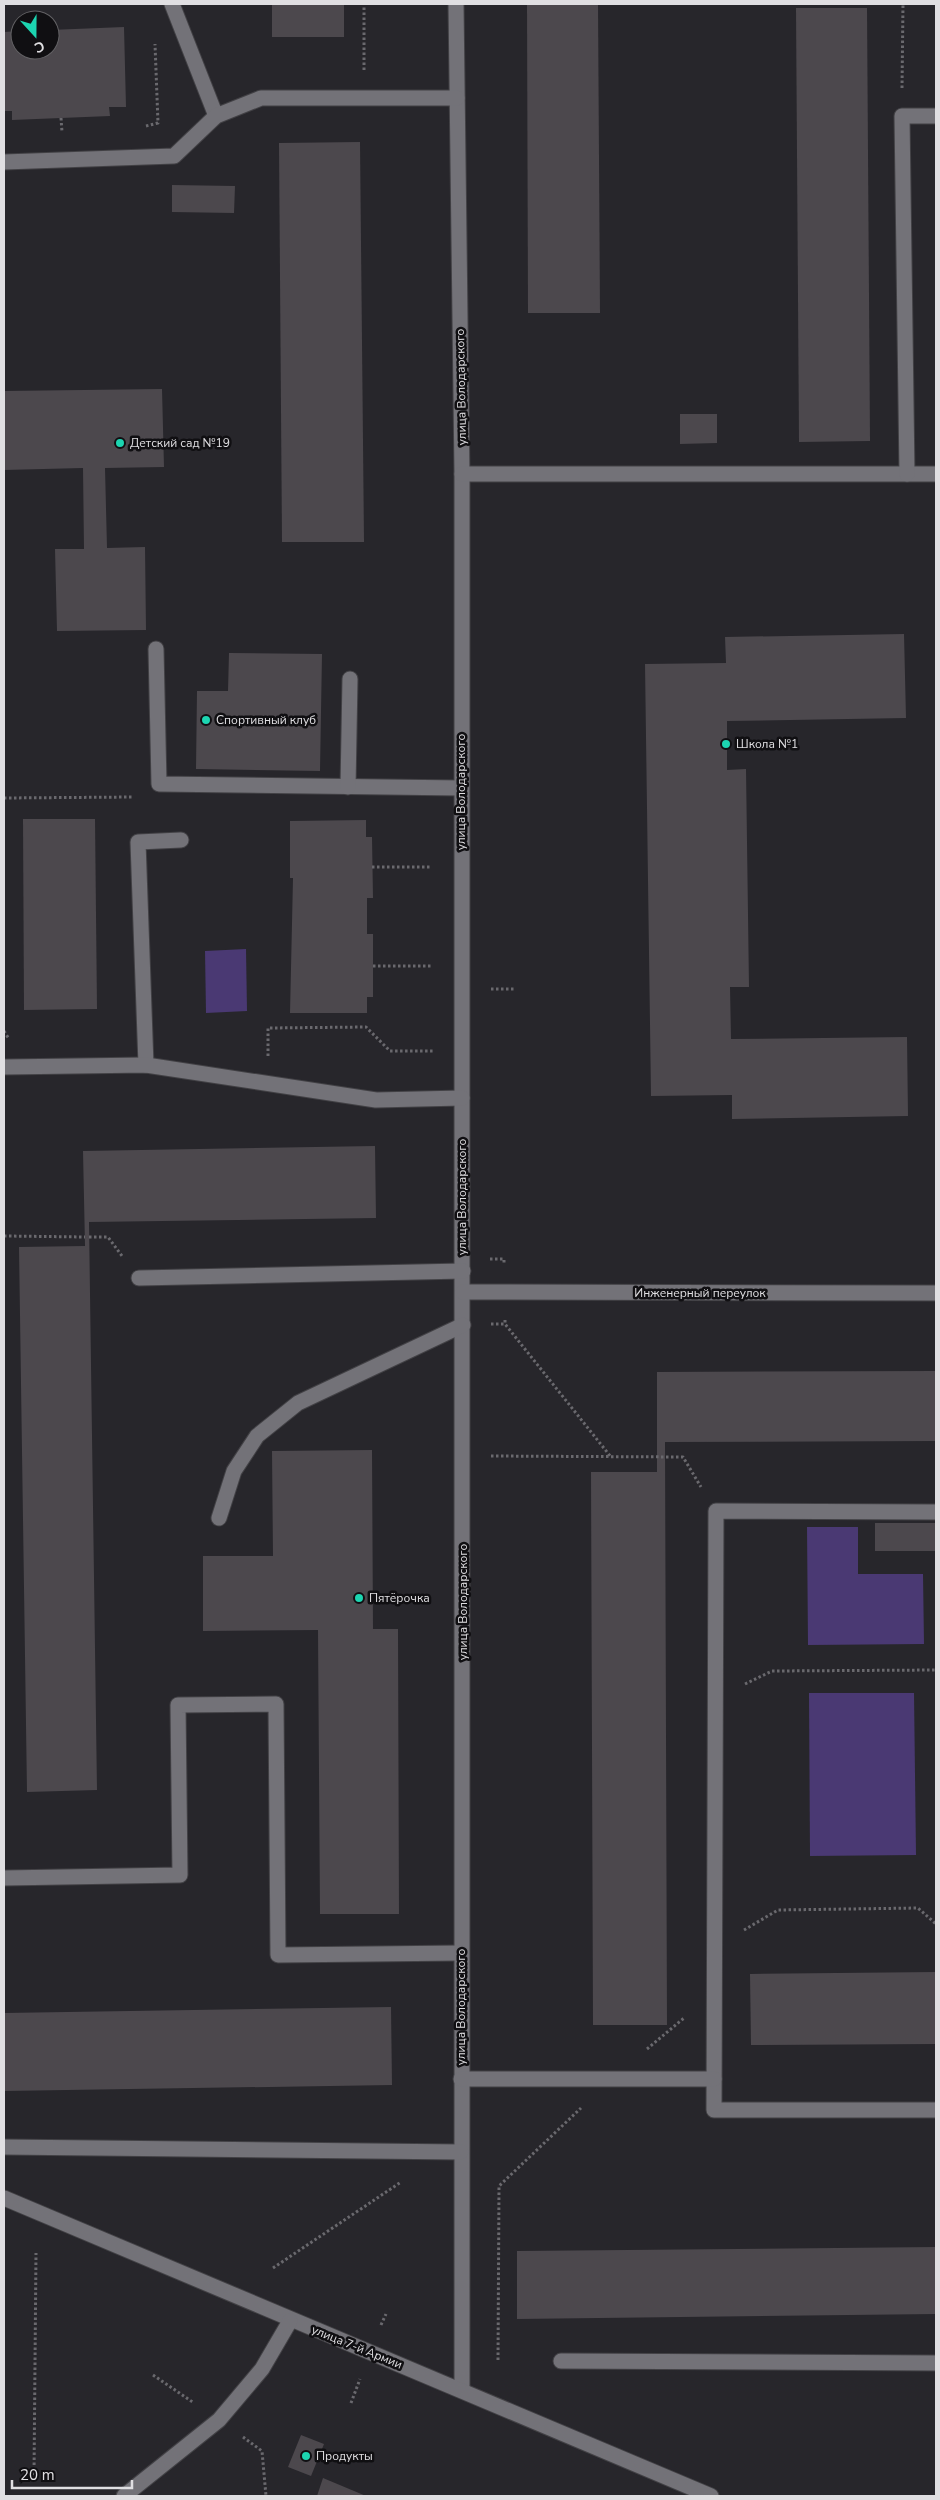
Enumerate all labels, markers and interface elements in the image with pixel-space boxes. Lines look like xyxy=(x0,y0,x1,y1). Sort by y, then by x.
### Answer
north arrow xyxy=(10,10,60,60)
text: С xyxy=(31,36,47,57)
street label: улица Володарского xyxy=(452,328,470,445)
place label: Детский сад №19 xyxy=(130,435,230,451)
marker: Детский сад №19 xyxy=(114,437,126,449)
place label: Спортивный клуб xyxy=(216,712,316,728)
marker: Спортивный клуб xyxy=(200,714,212,726)
street label: улица Володарского xyxy=(453,734,469,850)
place label: Школа №1 xyxy=(736,736,798,752)
marker: Школа №1 xyxy=(720,738,732,750)
street label: улица Володарского xyxy=(454,1139,470,1255)
street label: Инженерный переулок xyxy=(634,1285,766,1301)
street label: улица Володарского xyxy=(455,1544,471,1660)
place label: Пятёрочка xyxy=(369,1590,430,1606)
marker: Пятёрочка xyxy=(353,1592,365,1604)
street label: улица Володарского xyxy=(453,1949,469,2065)
street label: улица 7-й Армии xyxy=(309,2321,405,2373)
place label: Продукты xyxy=(316,2448,373,2464)
marker: Продукты xyxy=(300,2450,312,2462)
scale bar xyxy=(12,2458,132,2490)
text: 20 m xyxy=(20,2465,55,2485)

